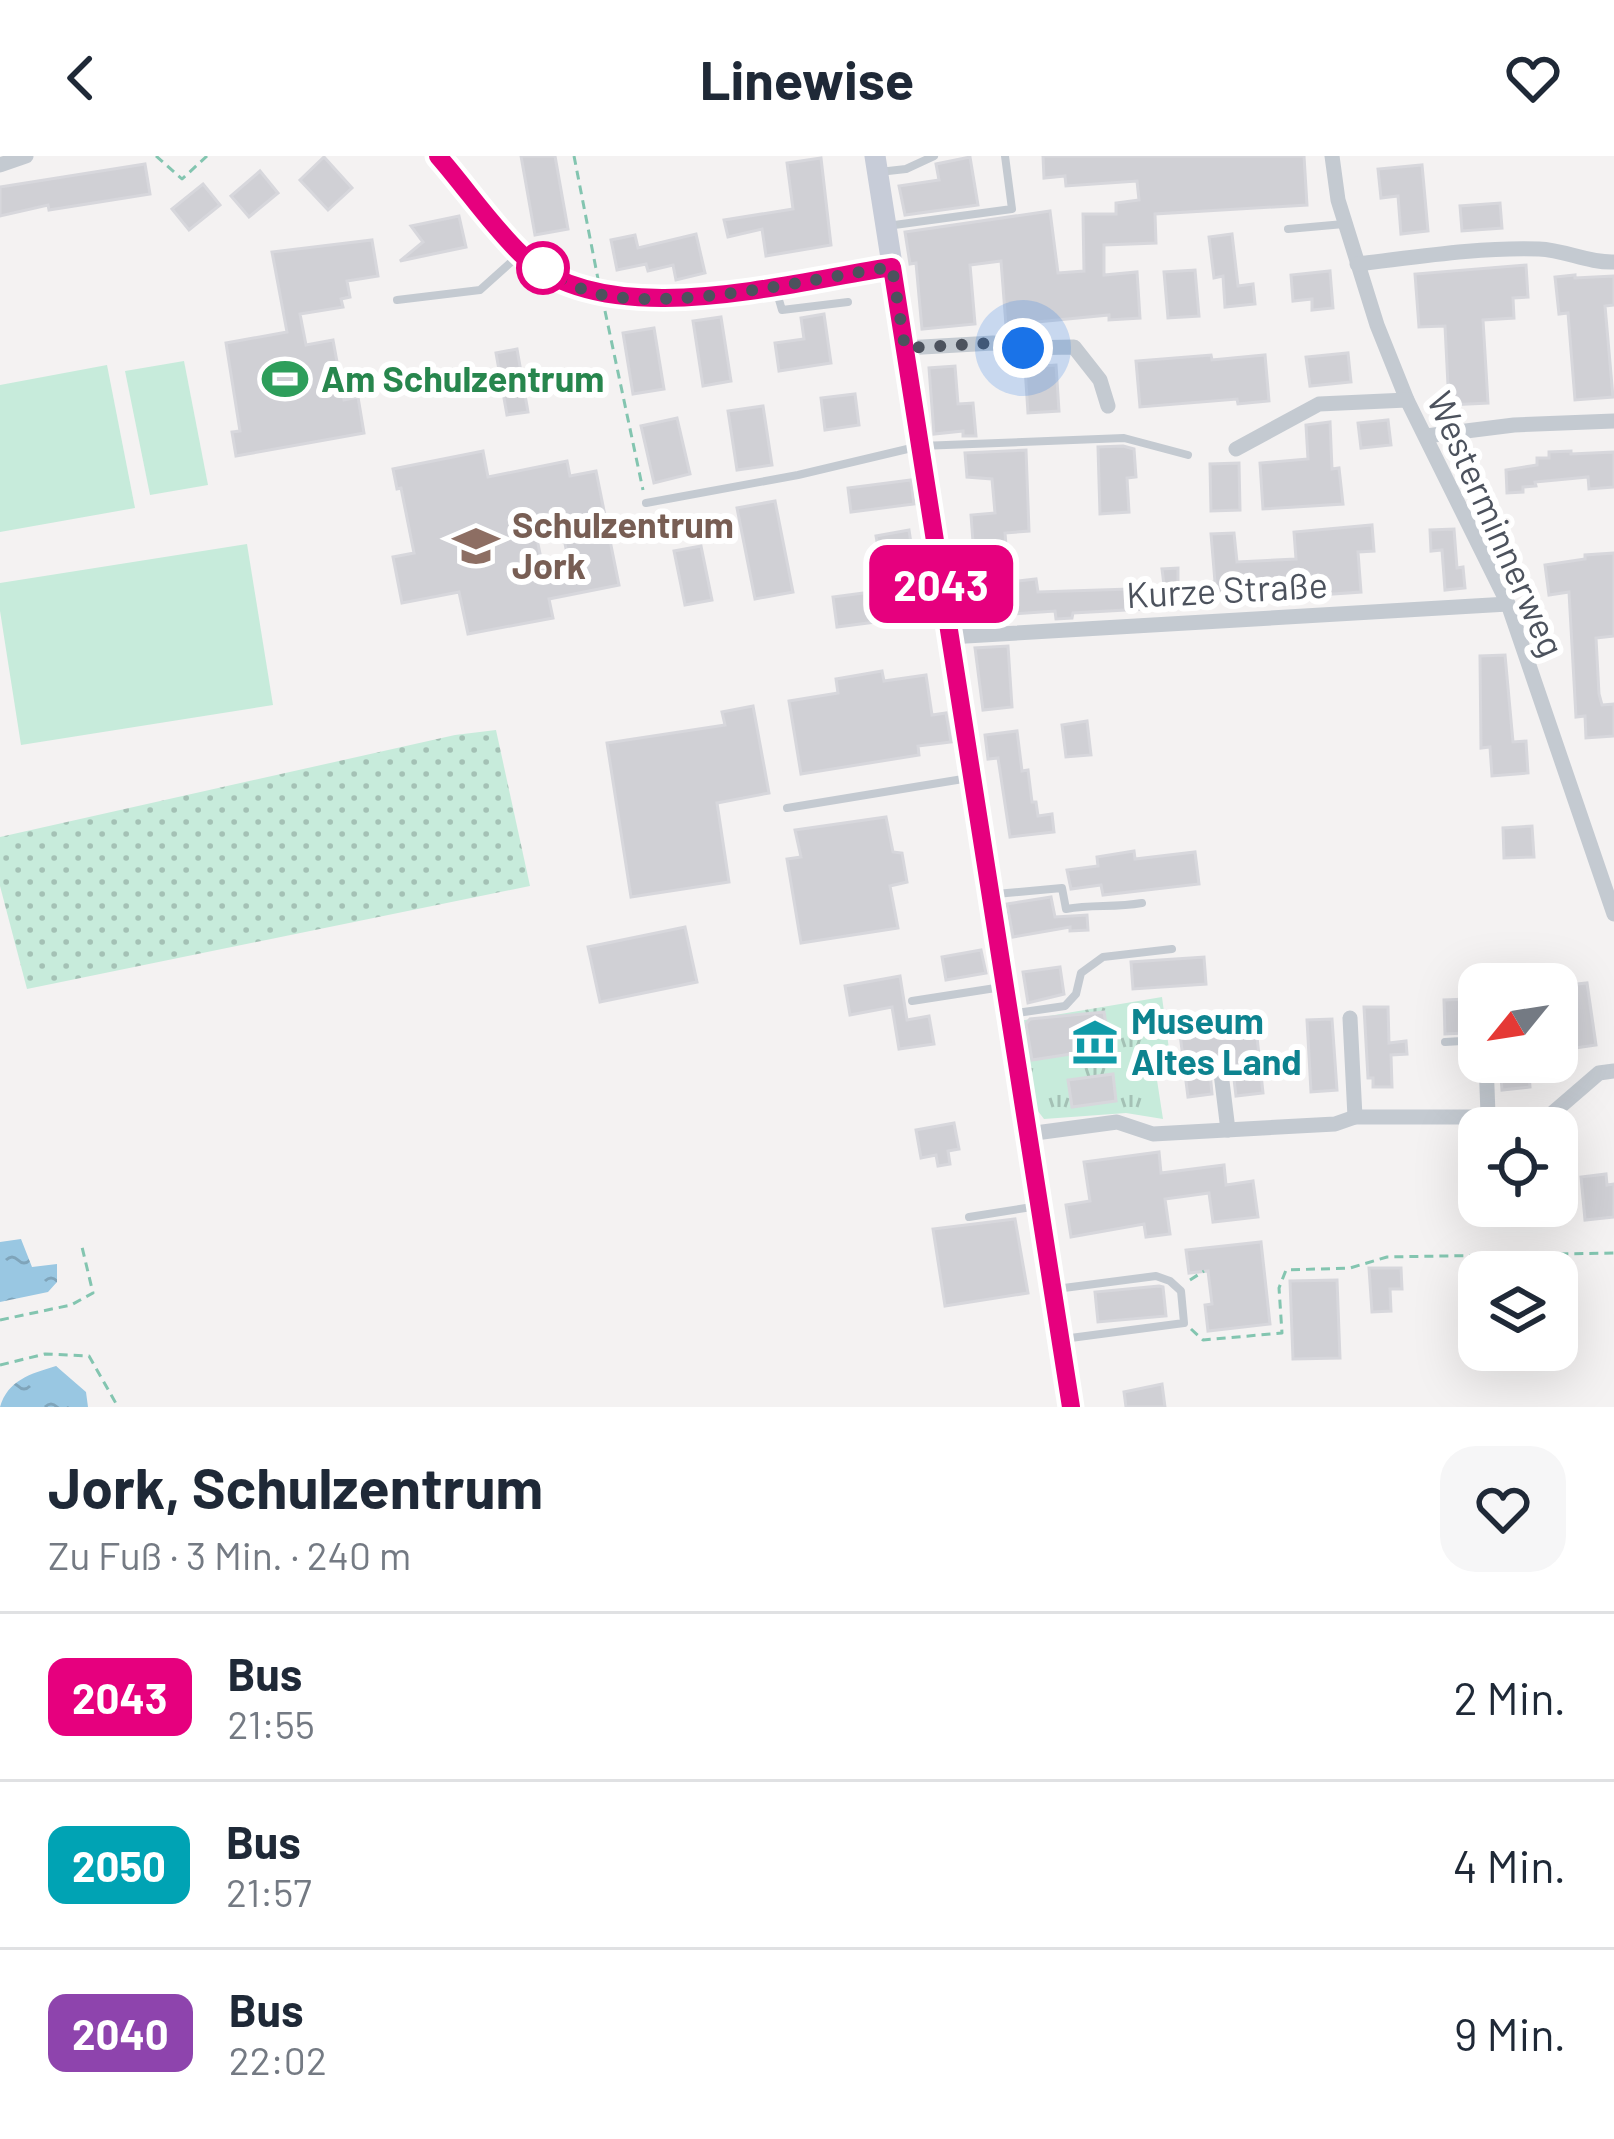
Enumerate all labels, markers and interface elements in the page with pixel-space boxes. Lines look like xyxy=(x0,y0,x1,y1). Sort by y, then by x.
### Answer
icon: back xyxy=(48,45,114,111)
icon: heart xyxy=(1500,45,1566,111)
text: Linewise xyxy=(700,46,914,111)
unlabelled marker xyxy=(518,243,568,293)
your location xyxy=(993,318,1053,378)
sports icon: Am Schulzentrum xyxy=(260,354,310,404)
place label: Am Schulzentrum xyxy=(321,356,604,399)
street label: Westerminnerweg xyxy=(1420,384,1575,663)
place label: Schulzentrum Jork xyxy=(512,502,734,586)
school or university icon: Schulzentrum Jork xyxy=(451,521,501,571)
line badge: 2043 xyxy=(857,545,1025,623)
text: 2043 xyxy=(893,559,989,609)
street label: Kurze Straße xyxy=(1125,562,1329,615)
north arrow xyxy=(1458,963,1578,1083)
map controls xyxy=(1458,963,1578,1371)
place label: Museum Altes Land xyxy=(1131,998,1302,1082)
museum icon: Museum Altes Land xyxy=(1070,1017,1120,1067)
button: locate xyxy=(1458,1107,1578,1227)
button: layers xyxy=(1458,1251,1578,1371)
button: heart xyxy=(1440,1446,1566,1572)
text: Jork, Schulzentrum xyxy=(48,1452,543,1520)
text: Zu Fuß · 3 Min. · 240 m xyxy=(48,1531,411,1578)
text: Bus xyxy=(228,1646,302,1700)
text: 2 Min. xyxy=(1453,1670,1566,1724)
text: 2043 xyxy=(72,1672,168,1722)
text: 21:55 xyxy=(228,1700,315,1747)
text: Bus xyxy=(226,1814,301,1868)
text: 4 Min. xyxy=(1453,1838,1566,1892)
text: 2050 xyxy=(72,1840,166,1890)
text: 21:57 xyxy=(226,1868,312,1915)
text: Bus xyxy=(229,1982,304,2036)
text: 9 Min. xyxy=(1454,2006,1566,2060)
text: 2040 xyxy=(72,2008,169,2058)
text: 22:02 xyxy=(229,2036,327,2083)

